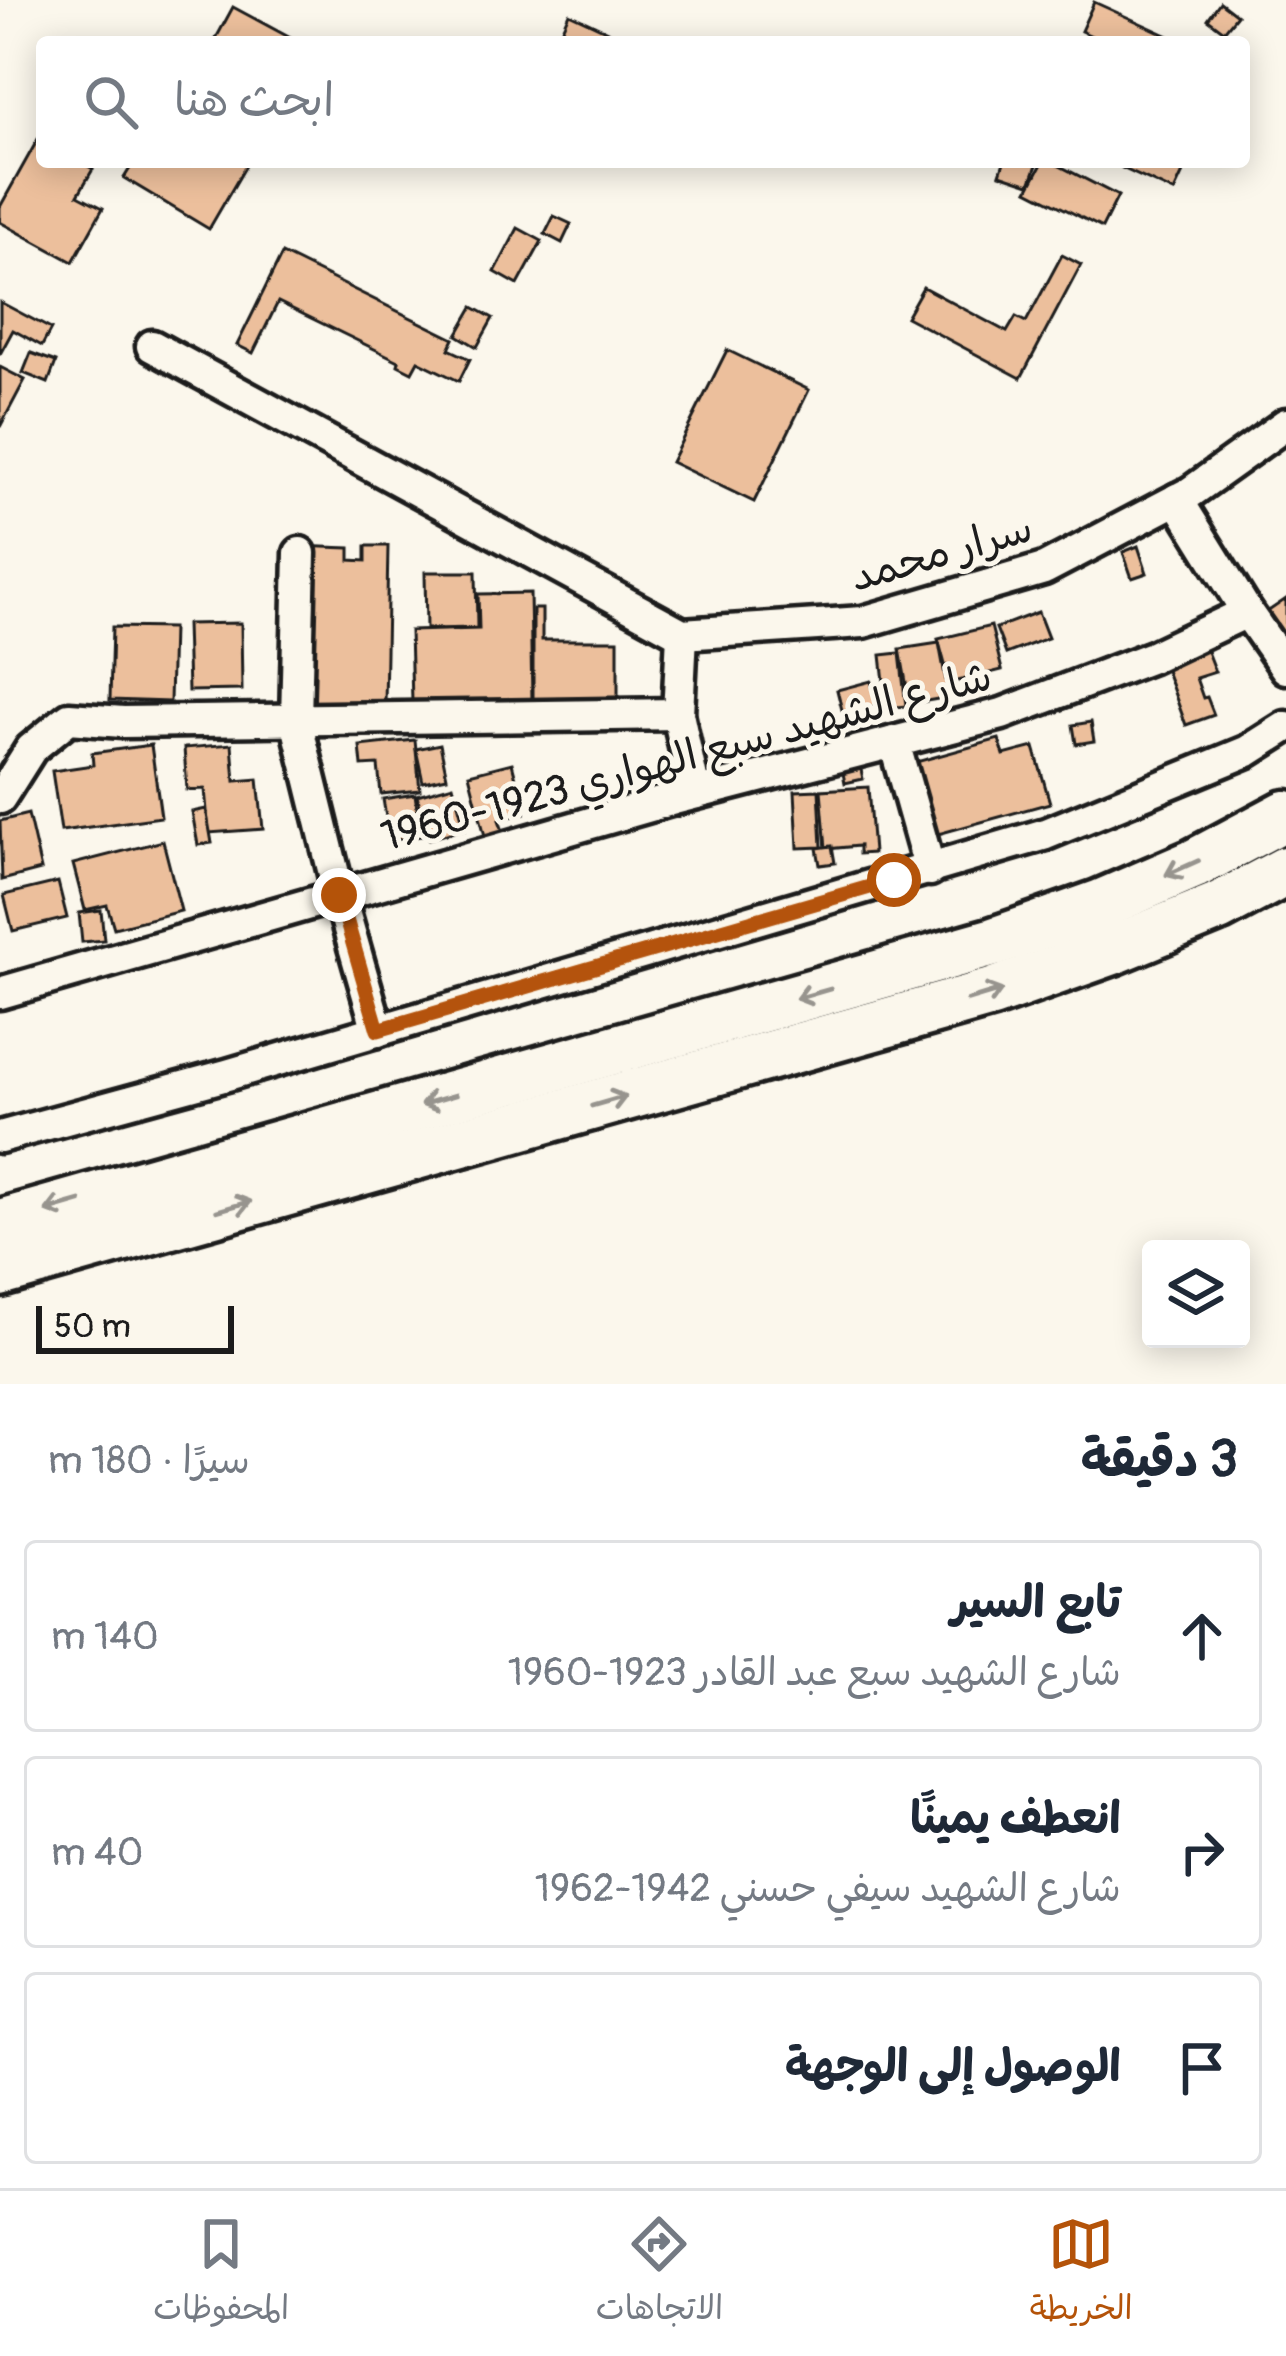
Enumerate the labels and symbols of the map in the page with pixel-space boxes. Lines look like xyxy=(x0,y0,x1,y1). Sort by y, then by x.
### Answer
street label: سرار محمد xyxy=(844,502,1039,604)
street label: شارع الشهيد سبع الهواري 1923-1960 xyxy=(376,650,998,866)
route start xyxy=(867,853,921,907)
one-way arrow xyxy=(1165,859,1201,881)
route end xyxy=(312,868,366,922)
one-way arrow xyxy=(965,983,1003,1005)
one-way arrow xyxy=(795,984,833,1006)
one-way arrow xyxy=(590,1088,628,1110)
one-way arrow xyxy=(420,1090,458,1112)
one-way arrow xyxy=(214,1194,252,1216)
one-way arrow xyxy=(44,1197,82,1219)
scale bar xyxy=(36,1300,234,1353)

